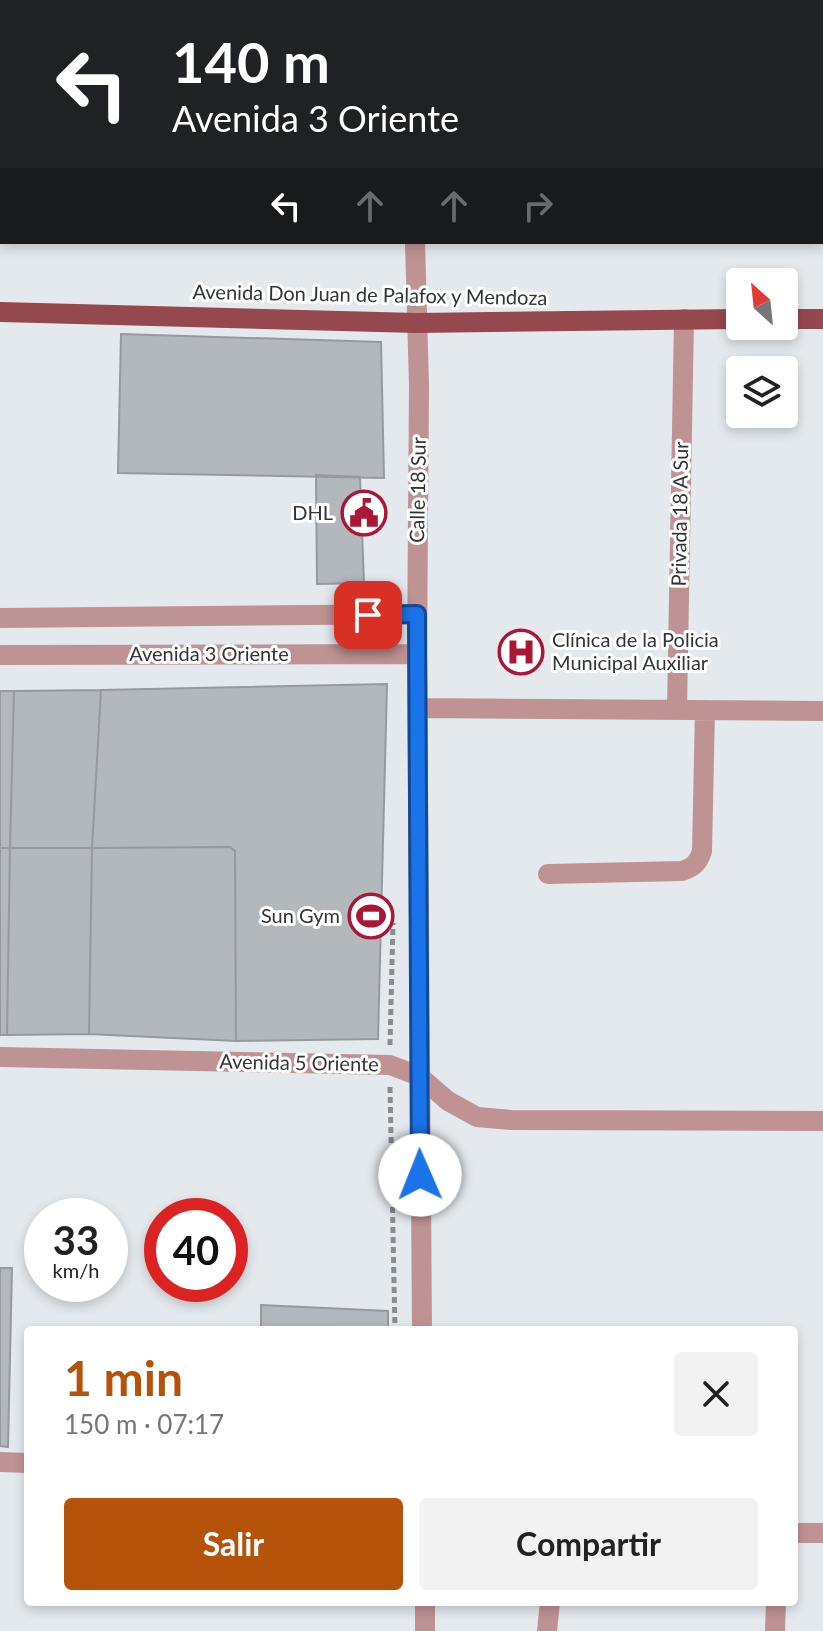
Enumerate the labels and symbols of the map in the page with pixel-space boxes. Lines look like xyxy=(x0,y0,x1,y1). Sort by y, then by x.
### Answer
north arrow xyxy=(726,268,798,340)
street label: Avenida Don Juan de Palafox y Mendoza xyxy=(193,279,548,309)
street label: Calle 18 Sur xyxy=(404,436,430,543)
street label: Privada 18 A Sur xyxy=(666,441,692,587)
public building icon: DHL xyxy=(340,489,388,537)
place label: DHL xyxy=(292,500,333,524)
pin xyxy=(334,581,402,649)
place label: Clínica de la Policia Municipal Auxiliar xyxy=(552,627,719,674)
hospital icon: Clínica de la Policia Municipal Auxiliar xyxy=(497,628,545,676)
street label: Avenida 3 Oriente xyxy=(129,641,289,665)
sports icon: Sun Gym xyxy=(347,892,395,940)
place label: Sun Gym xyxy=(261,903,340,927)
street label: Avenida 5 Oriente xyxy=(219,1049,379,1075)
position arrow xyxy=(378,1133,462,1217)
speed limit sign: 40 xyxy=(144,1198,248,1302)

